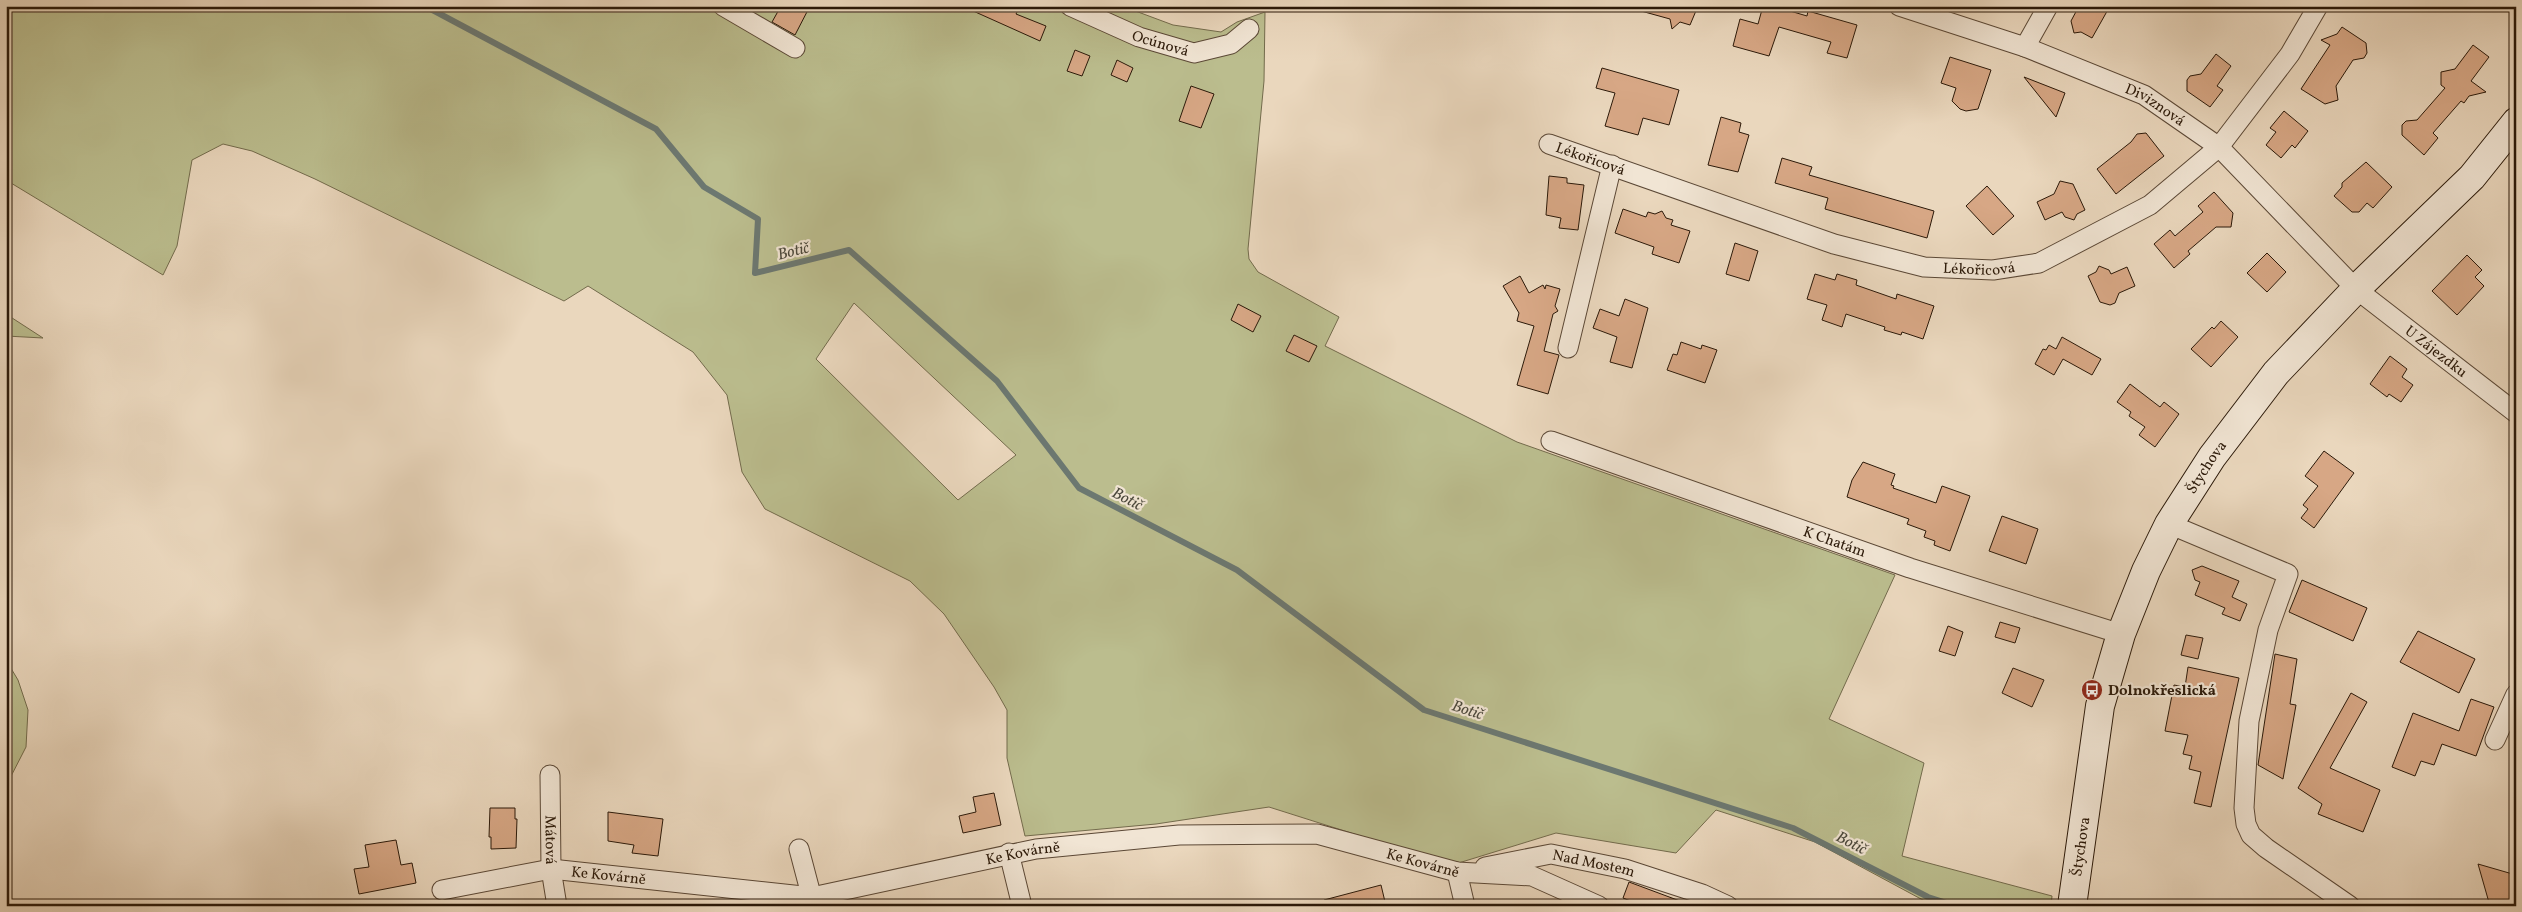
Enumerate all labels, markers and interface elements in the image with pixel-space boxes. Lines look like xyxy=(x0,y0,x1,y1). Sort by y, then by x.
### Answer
street label: Ocúnová xyxy=(1128,26,1191,63)
street label: Diviznová xyxy=(2121,79,2189,132)
street label: Lékořicová xyxy=(1552,138,1628,182)
water label: Botič xyxy=(775,237,814,266)
street label: Lékořicová xyxy=(1942,258,2017,282)
street label: U Zájezdku xyxy=(2400,321,2471,383)
street label: Štychova xyxy=(2182,437,2233,499)
water label: Botič xyxy=(1108,483,1148,518)
street label: K Chatám xyxy=(1800,522,1869,564)
bus stop icon: Dolnokřeslická xyxy=(2080,678,2104,702)
place label: Dolnokřeslická xyxy=(2108,681,2216,702)
water label: Botič xyxy=(1449,696,1488,727)
street label: Mátová xyxy=(538,815,560,865)
street label: Štychova xyxy=(2067,816,2096,878)
water label: Botič xyxy=(1832,827,1872,862)
street label: Ke Kovárně xyxy=(984,838,1061,871)
street label: Ke Kovárně xyxy=(1384,844,1461,884)
street label: Nad Mostem xyxy=(1550,846,1637,884)
street label: Ke Kovárně xyxy=(570,862,647,891)

